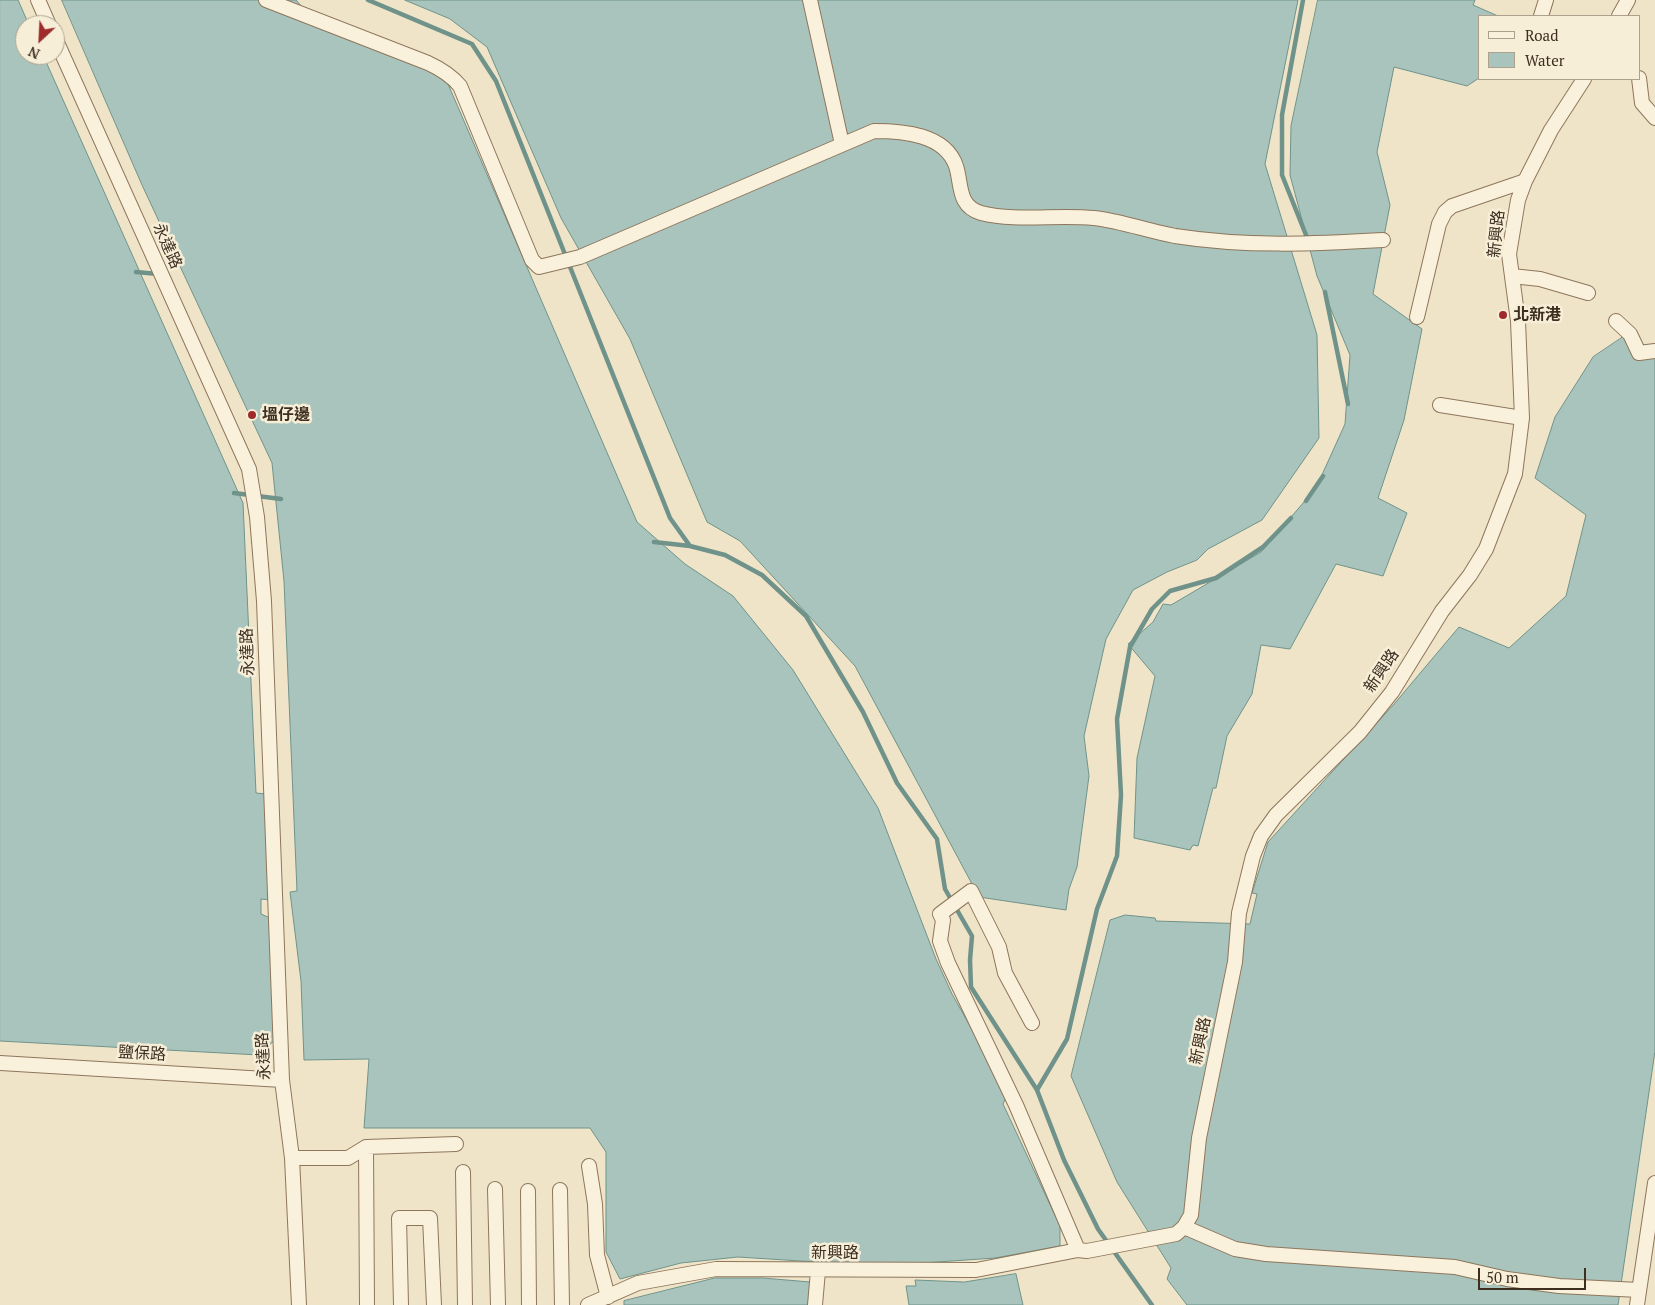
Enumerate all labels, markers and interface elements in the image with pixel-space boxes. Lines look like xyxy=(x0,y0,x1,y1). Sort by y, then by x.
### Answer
north arrow xyxy=(15,15,65,65)
legend xyxy=(1478,15,1640,80)
text: Road xyxy=(1525,25,1558,45)
text: N xyxy=(25,42,43,64)
text: Water xyxy=(1525,50,1564,70)
street label: 新興路 xyxy=(1485,209,1509,259)
street label: 永達路 xyxy=(148,220,186,272)
place label: 北新港 xyxy=(1513,305,1561,325)
marker: 北新港 xyxy=(1497,309,1509,321)
place label: 塭仔邊 xyxy=(262,405,310,425)
marker: 塭仔邊 xyxy=(246,409,258,421)
street label: 永達路 xyxy=(238,628,258,676)
street label: 新興路 xyxy=(1361,646,1403,696)
street label: 新興路 xyxy=(1187,1016,1215,1066)
street label: 永達路 xyxy=(253,1032,275,1080)
street label: 鹽保路 xyxy=(118,1043,166,1065)
street label: 新興路 xyxy=(811,1243,859,1263)
scale bar xyxy=(1480,1258,1588,1290)
text: 50 m xyxy=(1486,1267,1519,1287)

